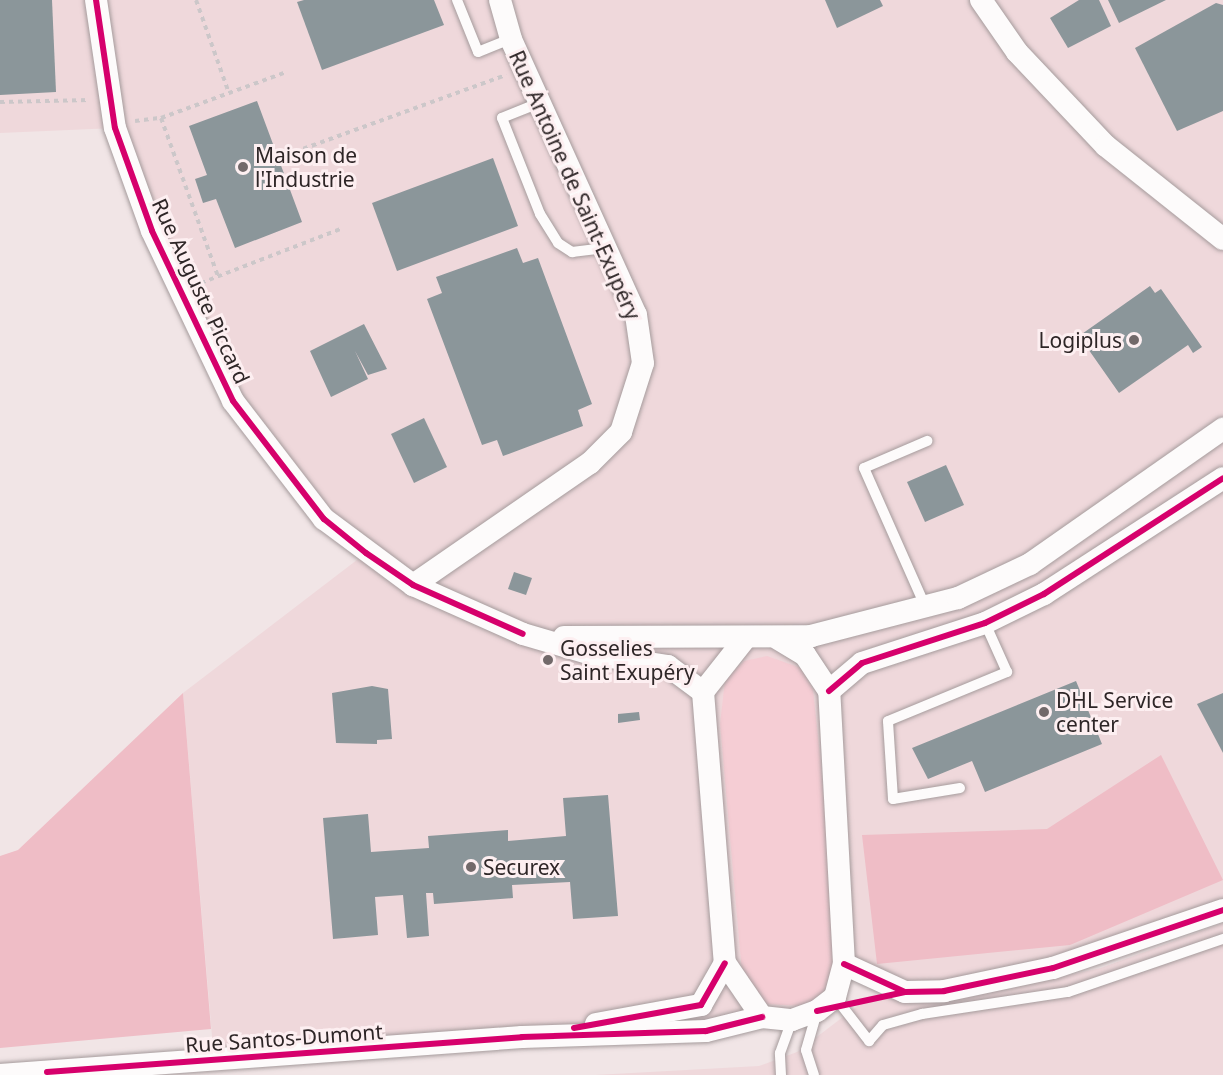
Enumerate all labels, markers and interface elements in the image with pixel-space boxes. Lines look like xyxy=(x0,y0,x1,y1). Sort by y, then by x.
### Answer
street label: Rue Antoine de Saint-Exupéry xyxy=(504,47,646,323)
place label: Maison de l'Industrie xyxy=(255,142,357,192)
marker: Maison de l'Industrie xyxy=(236,160,250,174)
street label: Rue Auguste Piccard xyxy=(147,194,255,388)
place label: Logiplus xyxy=(1039,327,1122,353)
marker: Logiplus xyxy=(1127,333,1141,347)
place label: Gosselies Saint Exupéry xyxy=(560,635,695,685)
marker: Gosselies Saint Exupéry xyxy=(541,653,555,667)
place label: DHL Service center xyxy=(1056,687,1173,737)
marker: DHL Service center xyxy=(1037,705,1051,719)
place label: Securex xyxy=(483,854,560,880)
marker: Securex xyxy=(464,860,478,874)
street label: Rue Santos-Dumont xyxy=(184,1019,384,1057)

